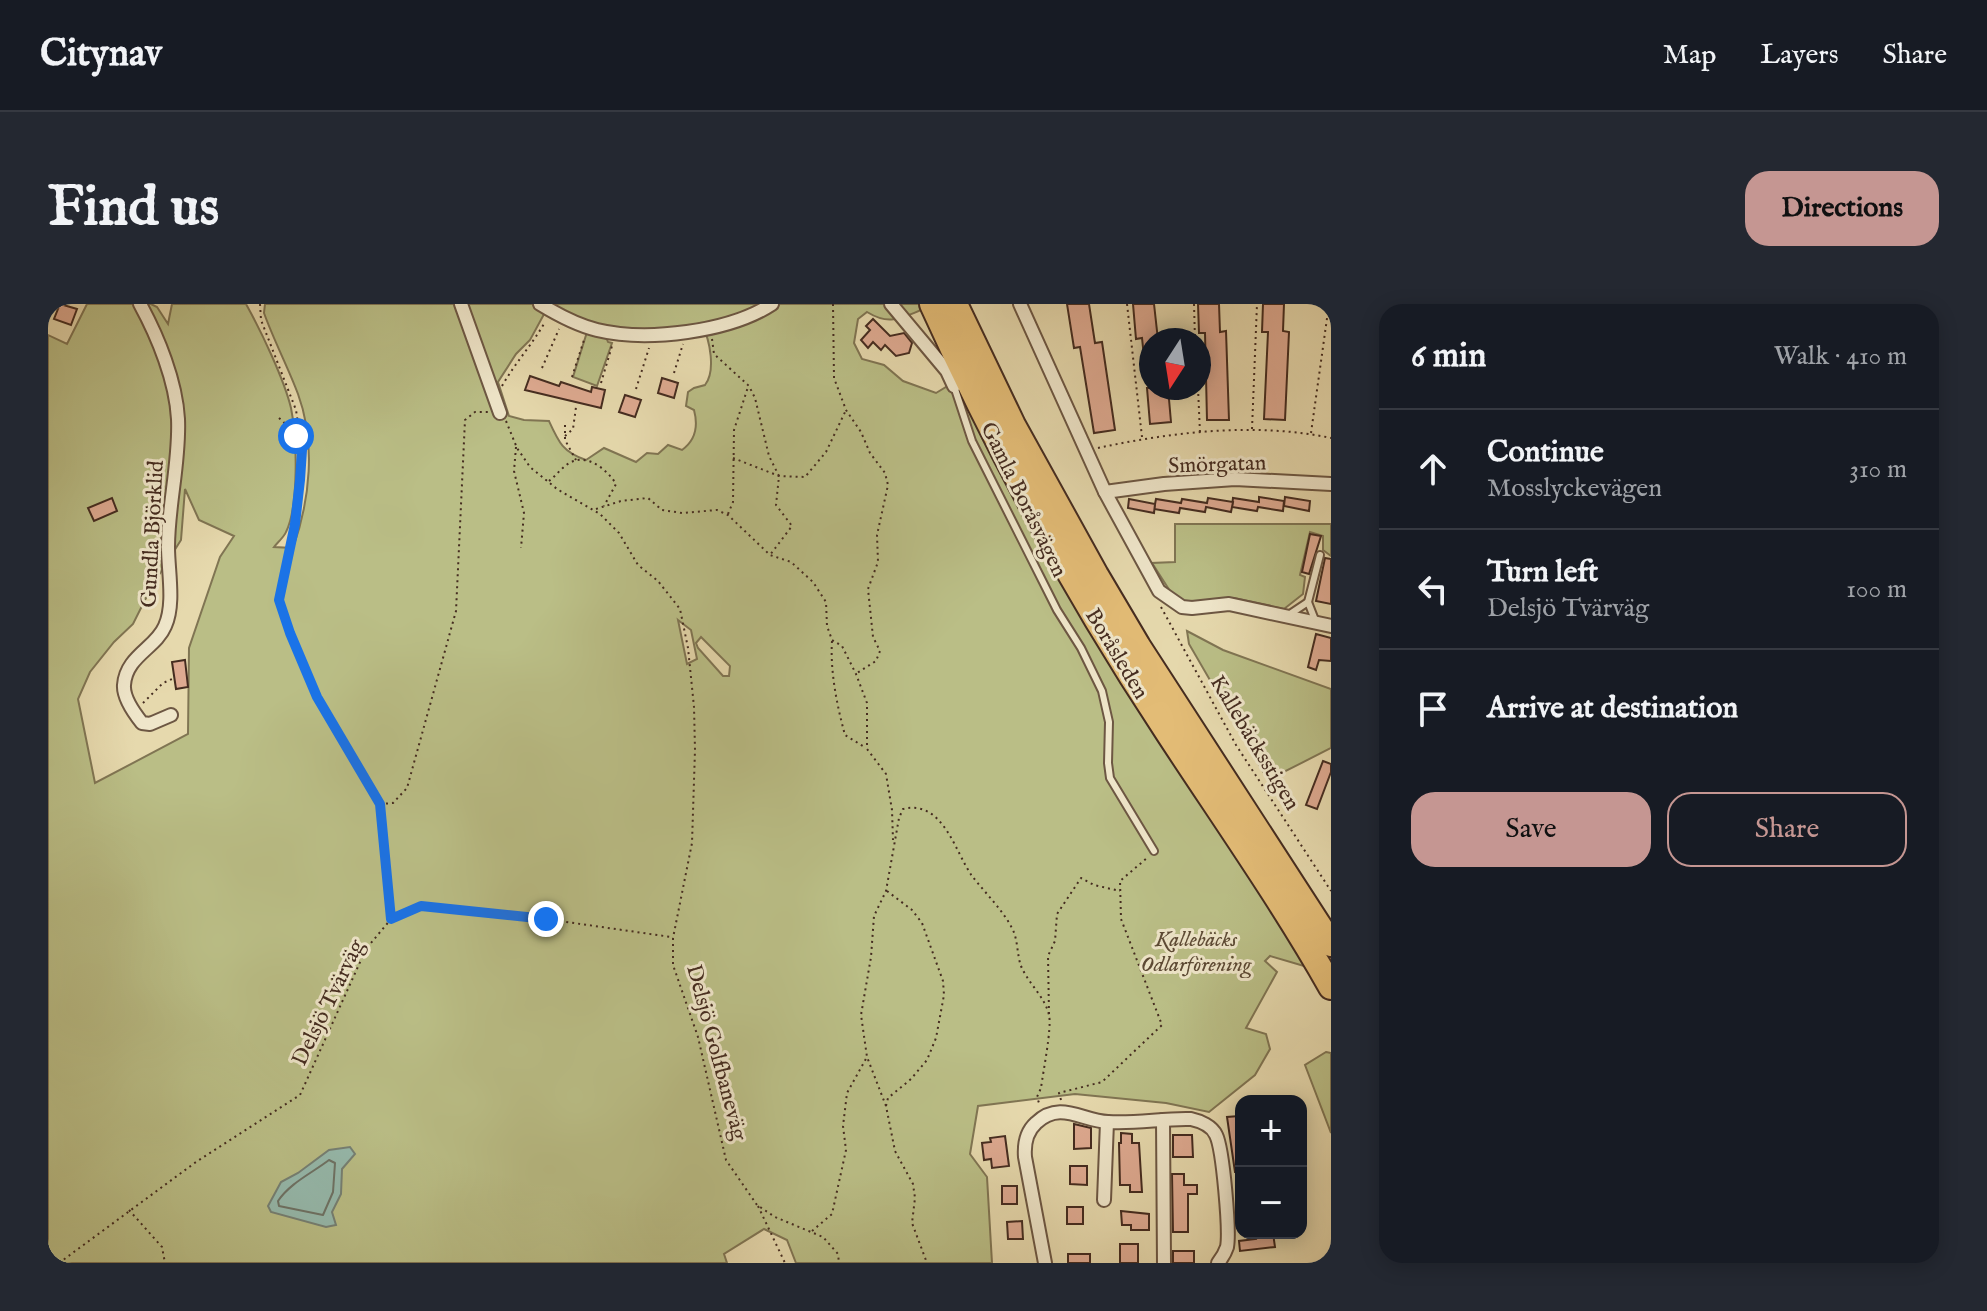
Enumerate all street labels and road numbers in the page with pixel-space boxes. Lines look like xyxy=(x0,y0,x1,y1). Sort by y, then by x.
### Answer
street label: Gamla Boråsvägen xyxy=(974,418,1073,582)
street label: Smörgatan xyxy=(1167,449,1267,481)
street label: Gundla Björklid xyxy=(135,459,171,609)
street label: Boråsleden xyxy=(1078,603,1155,705)
street label: Kallebäcksstigen xyxy=(1203,670,1306,816)
street label: Delsjö Tvärväg xyxy=(286,934,372,1071)
street label: Delsjö Golfbaneväg xyxy=(679,962,753,1145)

